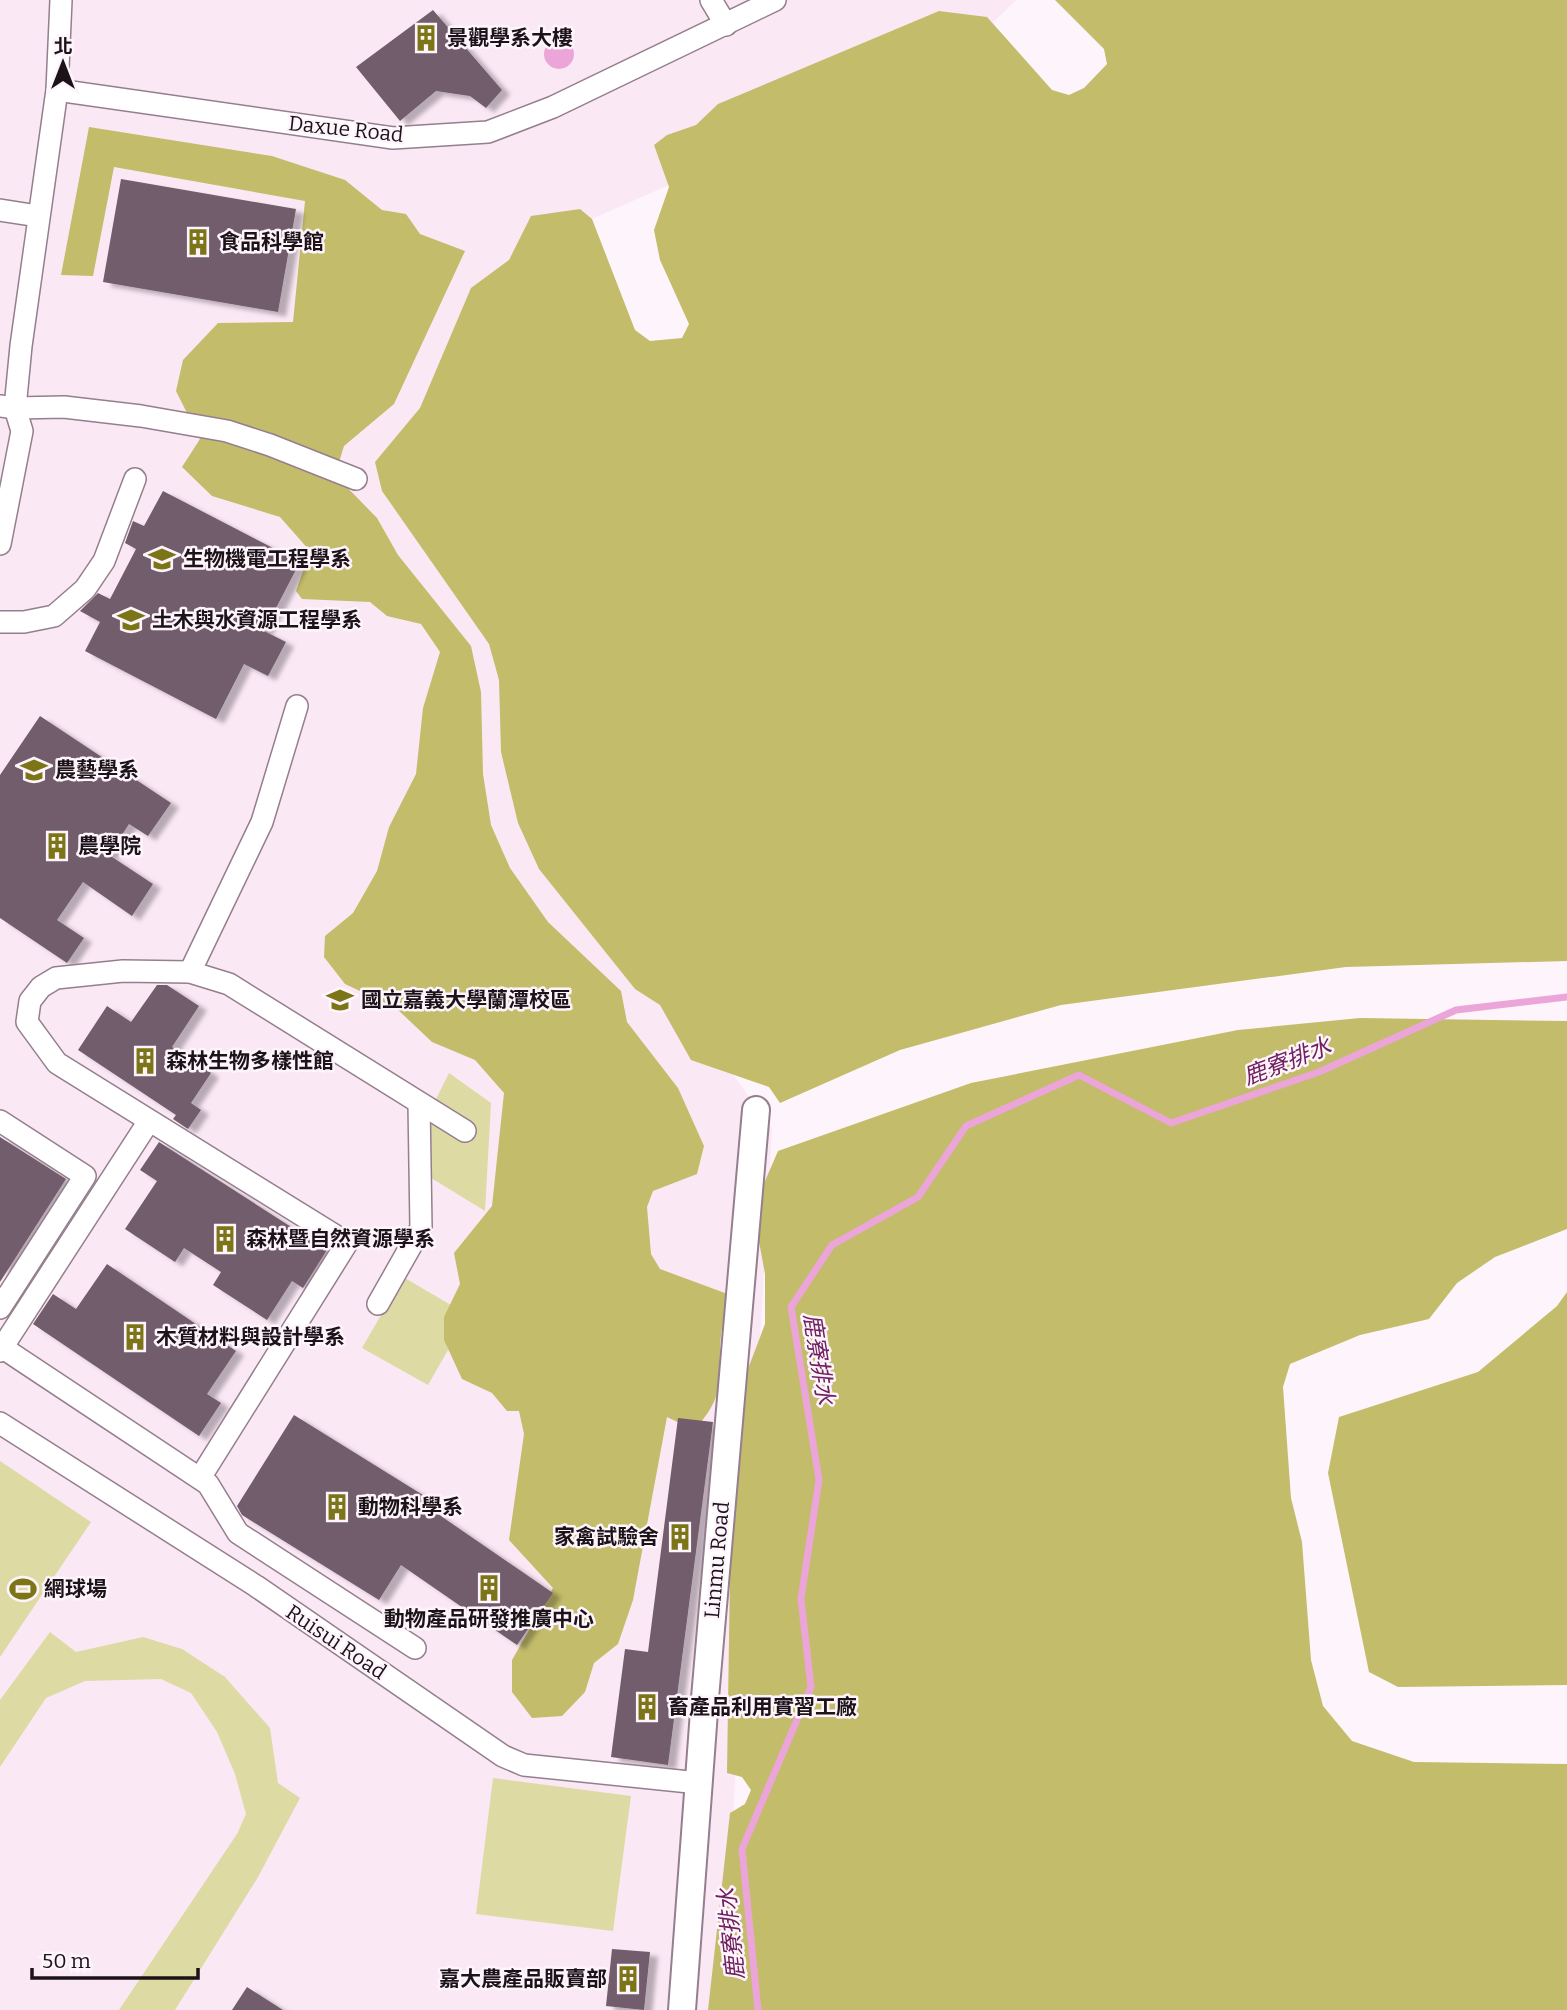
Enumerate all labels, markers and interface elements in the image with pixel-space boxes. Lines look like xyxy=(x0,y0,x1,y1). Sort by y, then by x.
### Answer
building icon: 景觀學系大樓 xyxy=(411,23,441,53)
place label: 景觀學系大樓 xyxy=(447,25,573,51)
north arrow xyxy=(28,28,98,98)
text: 北 xyxy=(53,35,73,58)
street label: Daxue Road xyxy=(287,110,405,148)
building icon: 食品科學館 xyxy=(183,227,213,257)
place label: 食品科學館 xyxy=(219,229,324,255)
school or university icon: 生物機電工程學系 xyxy=(147,544,177,574)
place label: 生物機電工程學系 xyxy=(183,546,351,572)
school or university icon: 土木與水資源工程學系 xyxy=(116,605,146,635)
place label: 土木與水資源工程學系 xyxy=(152,607,362,633)
school or university icon: 農藝學系 xyxy=(19,755,49,785)
place label: 農藝學系 xyxy=(55,757,139,783)
building icon: 農學院 xyxy=(42,831,72,861)
place label: 農學院 xyxy=(78,833,141,859)
school or university icon: 國立嘉義大學蘭潭校區 xyxy=(325,985,355,1015)
place label: 國立嘉義大學蘭潭校區 xyxy=(361,987,571,1013)
water label: 鹿寮排水 xyxy=(1239,1031,1336,1091)
building icon: 森林生物多樣性館 xyxy=(130,1046,160,1076)
place label: 森林生物多樣性館 xyxy=(166,1048,334,1074)
building icon: 森林暨自然資源學系 xyxy=(210,1224,240,1254)
place label: 森林暨自然資源學系 xyxy=(246,1226,435,1252)
water label: 鹿寮排水 xyxy=(798,1311,840,1408)
building icon: 木質材料與設計學系 xyxy=(120,1322,150,1352)
place label: 木質材料與設計學系 xyxy=(156,1324,345,1350)
building icon: 動物科學系 xyxy=(322,1492,352,1522)
place label: 動物科學系 xyxy=(358,1494,463,1520)
street label: Linmu Road xyxy=(699,1500,735,1620)
building icon: 家禽試驗舍 xyxy=(665,1522,695,1552)
place label: 家禽試驗舍 xyxy=(554,1524,659,1550)
building icon: 動物產品研發推廣中心 xyxy=(474,1573,504,1603)
sports icon: 網球場 xyxy=(8,1574,38,1604)
place label: 網球場 xyxy=(44,1576,107,1602)
street label: Ruisui Road xyxy=(281,1599,391,1685)
place label: 動物產品研發推廣中心 xyxy=(384,1606,594,1632)
building icon: 畜產品利用實習工廠 xyxy=(632,1692,662,1722)
place label: 畜產品利用實習工廠 xyxy=(668,1694,857,1720)
water label: 鹿寮排水 xyxy=(712,1886,750,1981)
scale bar xyxy=(32,1937,198,1981)
text: 50 m xyxy=(42,1948,91,1974)
building icon: 嘉大農產品販賣部 xyxy=(613,1964,643,1994)
place label: 嘉大農產品販賣部 xyxy=(439,1966,607,1992)

